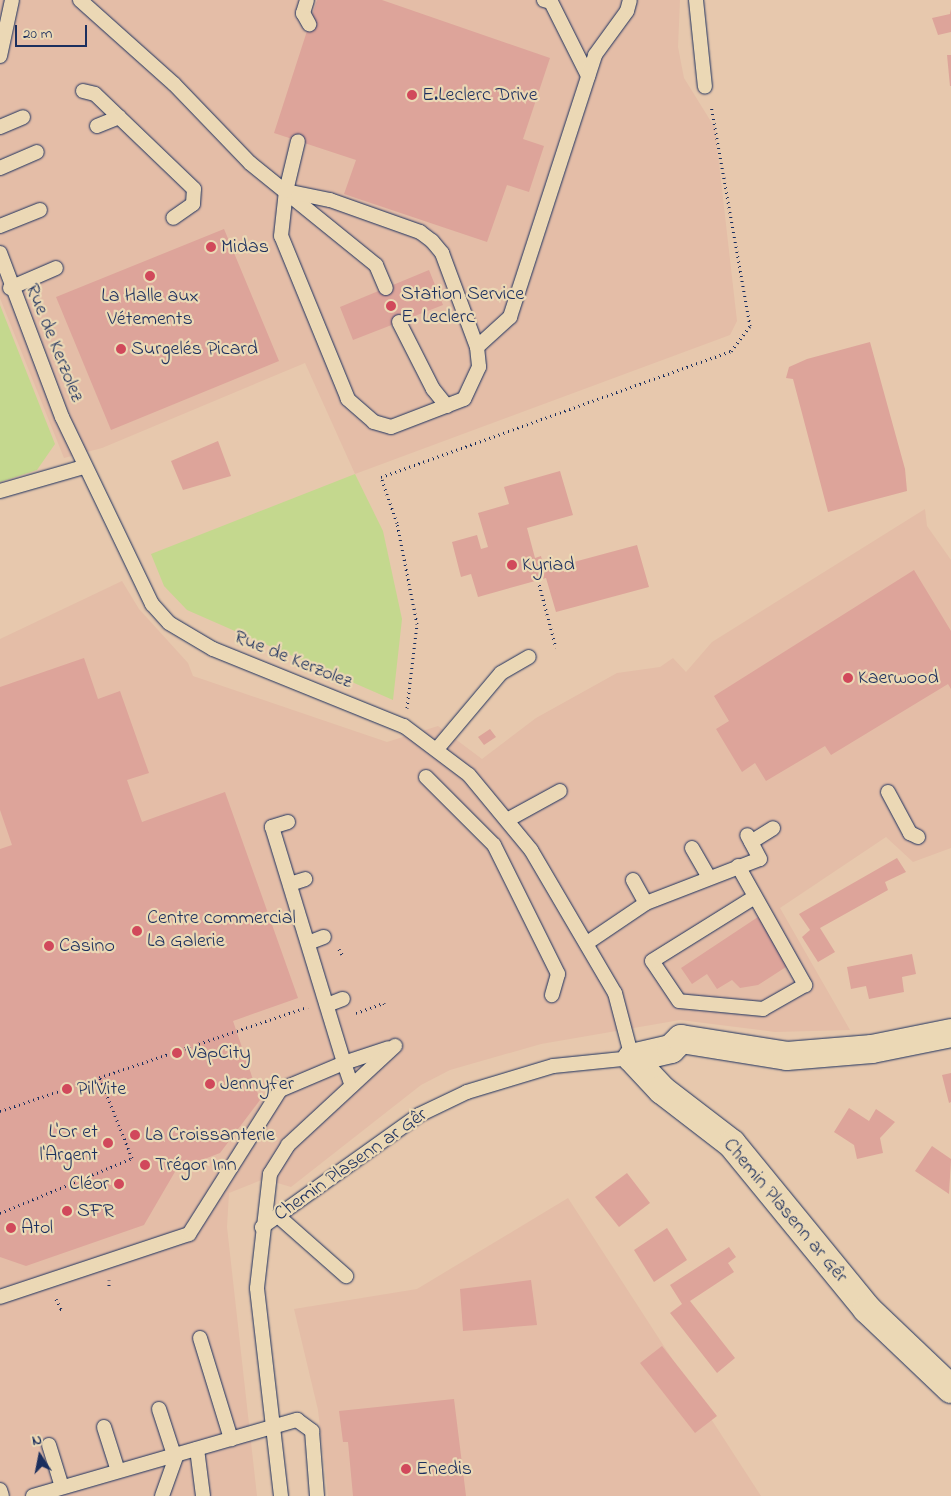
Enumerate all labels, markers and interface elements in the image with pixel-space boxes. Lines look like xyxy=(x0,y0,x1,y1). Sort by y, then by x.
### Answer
scale bar xyxy=(18,15,90,47)
text: 20 m xyxy=(23,23,52,45)
place label: E.Leclerc Drive xyxy=(422,83,538,107)
marker: E.Leclerc Drive xyxy=(406,89,418,101)
place label: Midas xyxy=(221,235,269,259)
marker: Midas xyxy=(205,241,217,253)
marker: La Halle aux Vétements xyxy=(144,270,156,282)
street label: Rue de Kerzolez xyxy=(19,280,89,406)
place label: Station Service E. Leclerc xyxy=(401,282,524,329)
place label: La Halle aux Vétements xyxy=(101,284,199,331)
marker: Station Service E. Leclerc xyxy=(385,300,397,312)
place label: Surgelés Picard xyxy=(131,337,258,361)
marker: Surgelés Picard xyxy=(115,343,127,355)
place label: Kyriad xyxy=(522,553,575,577)
marker: Kyriad xyxy=(506,559,518,571)
street label: Rue de Kerzolez xyxy=(230,625,356,695)
place label: Kaerwood xyxy=(858,666,939,690)
marker: Kaerwood xyxy=(842,672,854,684)
place label: Centre commercial La Galerie xyxy=(147,907,296,954)
marker: Centre commercial La Galerie xyxy=(131,925,143,937)
place label: Casino xyxy=(59,934,115,958)
marker: Casino xyxy=(43,940,55,952)
place label: VapCity xyxy=(187,1041,250,1065)
marker: VapCity xyxy=(171,1047,183,1059)
place label: Jennyfer xyxy=(220,1072,294,1096)
place label: Pil'Vite xyxy=(77,1077,126,1101)
marker: Jennyfer xyxy=(204,1078,216,1090)
marker: Pil'Vite xyxy=(61,1083,73,1095)
street label: Chemin Plasenn ar Gêr xyxy=(270,1103,432,1227)
place label: L'Or et l'Argent xyxy=(40,1120,98,1167)
place label: La Croissanterie xyxy=(145,1123,275,1147)
marker: La Croissanterie xyxy=(129,1129,141,1141)
street label: Chemin Plasenn ar Gêr xyxy=(717,1134,853,1288)
marker: L'Or et l'Argent xyxy=(102,1137,114,1149)
place label: Trégor Inn xyxy=(155,1153,237,1177)
marker: Trégor Inn xyxy=(139,1159,151,1171)
place label: Cléor xyxy=(69,1172,109,1196)
marker: Cléor xyxy=(113,1178,125,1190)
place label: SFR xyxy=(77,1199,114,1223)
marker: SFR xyxy=(61,1205,73,1217)
place label: Atol xyxy=(21,1216,53,1240)
marker: Atol xyxy=(5,1222,17,1234)
text: N xyxy=(30,1430,44,1452)
north arrow xyxy=(15,1431,65,1481)
place label: Enedis xyxy=(416,1457,472,1481)
marker: Enedis xyxy=(400,1463,412,1475)

